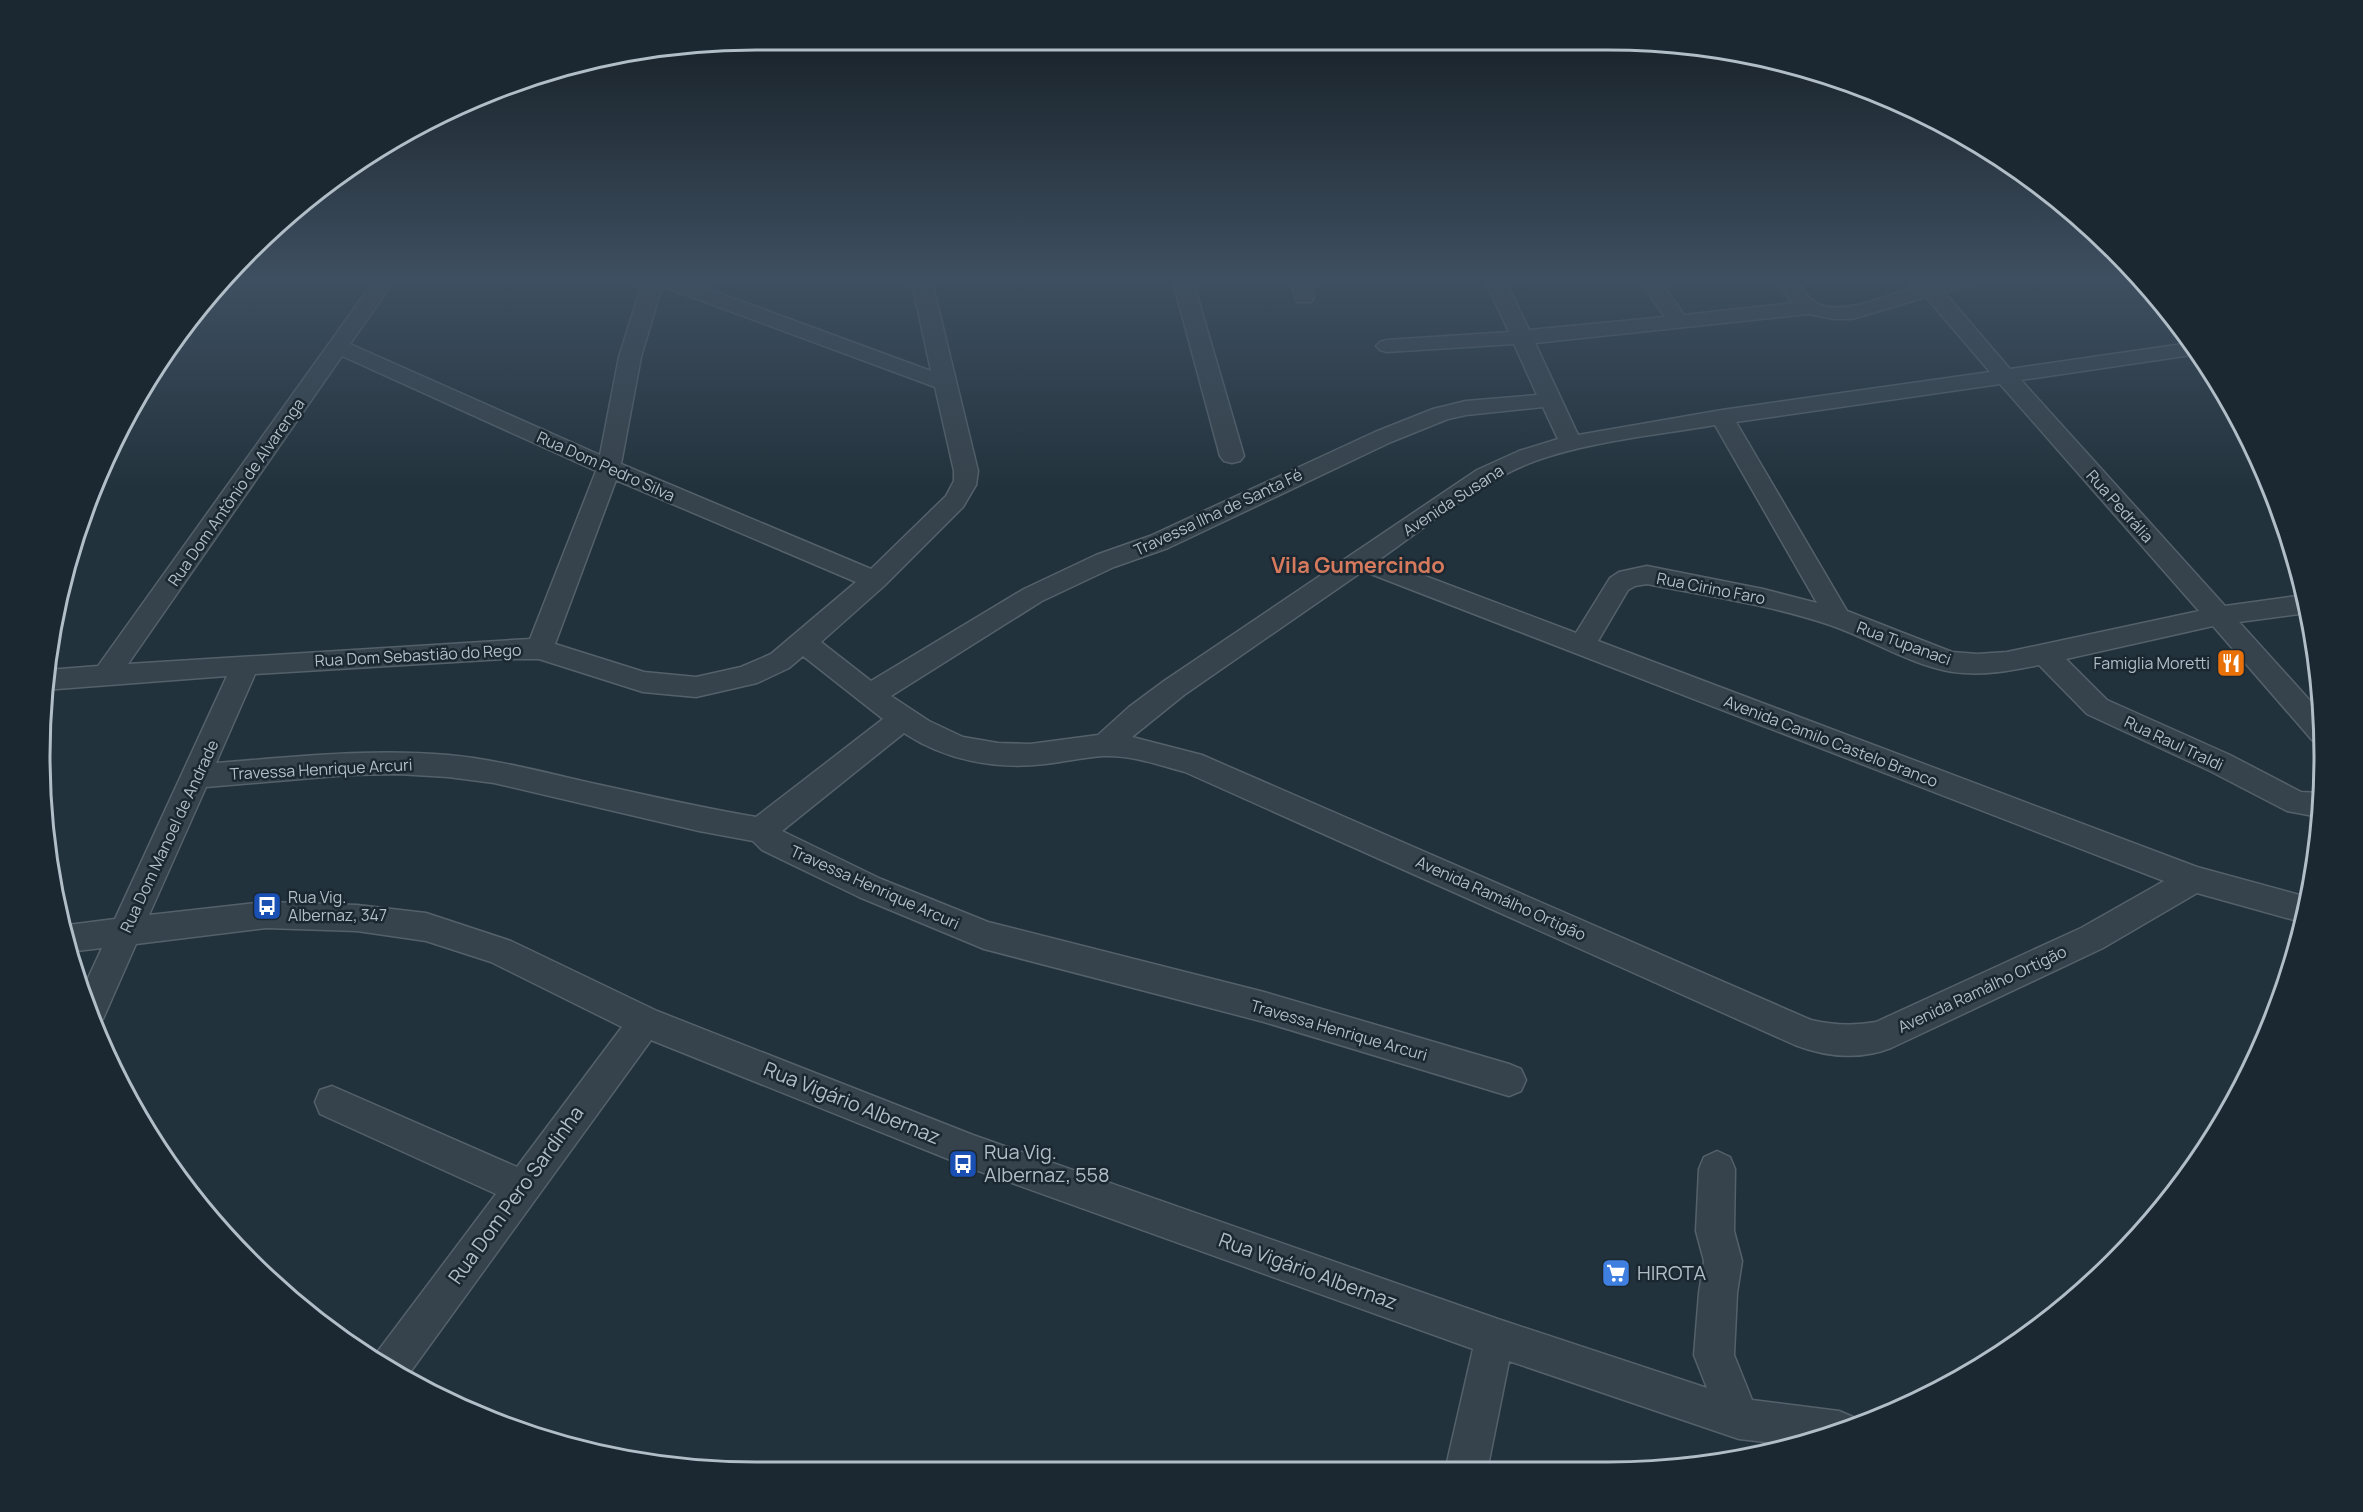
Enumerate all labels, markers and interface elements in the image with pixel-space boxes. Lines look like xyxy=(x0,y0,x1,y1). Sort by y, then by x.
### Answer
street label: Rua Dom Antônio de Alvarenga xyxy=(163,394,309,590)
street label: Rua Dom Pedro Silva xyxy=(533,426,679,506)
street label: Avenida Susana xyxy=(1398,459,1508,541)
street label: Travessa Ilha de Santa Fé xyxy=(1130,463,1306,561)
street label: Rua Pedrália xyxy=(2081,465,2159,547)
district label: Vila Gumercindo xyxy=(1271,550,1445,580)
street label: Rua Cirino Faro xyxy=(1655,567,1767,609)
street label: Rua Tupanaci xyxy=(1854,616,1954,670)
street label: Rua Dom Sebastião do Rego xyxy=(314,639,522,671)
restaurant icon: Famiglia Moretti xyxy=(2215,647,2247,679)
place label: Famiglia Moretti xyxy=(2094,652,2210,674)
street label: Avenida Camilo Castelo Branco xyxy=(1721,690,1941,792)
street label: Rua Raul Traldi xyxy=(2121,710,2227,776)
street label: Rua Dom Manoel de Andrade xyxy=(115,736,223,936)
street label: Travessa Henrique Arcuri xyxy=(229,753,413,785)
street label: Travessa Henrique Arcuri xyxy=(787,840,963,934)
street label: Avenida Ramálho Ortigão xyxy=(1413,851,1589,945)
place label: Rua Vig. Albernaz, 347 xyxy=(288,886,387,926)
bus stop icon: Rua Vig. Albernaz, 347 xyxy=(251,890,283,922)
street label: Avenida Ramálho Ortigão xyxy=(1894,940,2070,1038)
street label: Travessa Henrique Arcuri xyxy=(1248,994,1430,1066)
street label: Rua Vigário Albernaz xyxy=(760,1055,945,1150)
street label: Rua Dom Pero Sardinha xyxy=(442,1100,589,1289)
place label: Rua Vig. Albernaz, 558 xyxy=(984,1138,1110,1188)
bus stop icon: Rua Vig. Albernaz, 558 xyxy=(947,1148,979,1180)
street label: Rua Vigário Albernaz xyxy=(1215,1226,1401,1315)
supermarket icon: HIROTA xyxy=(1600,1257,1632,1289)
place label: HIROTA xyxy=(1637,1259,1707,1286)

